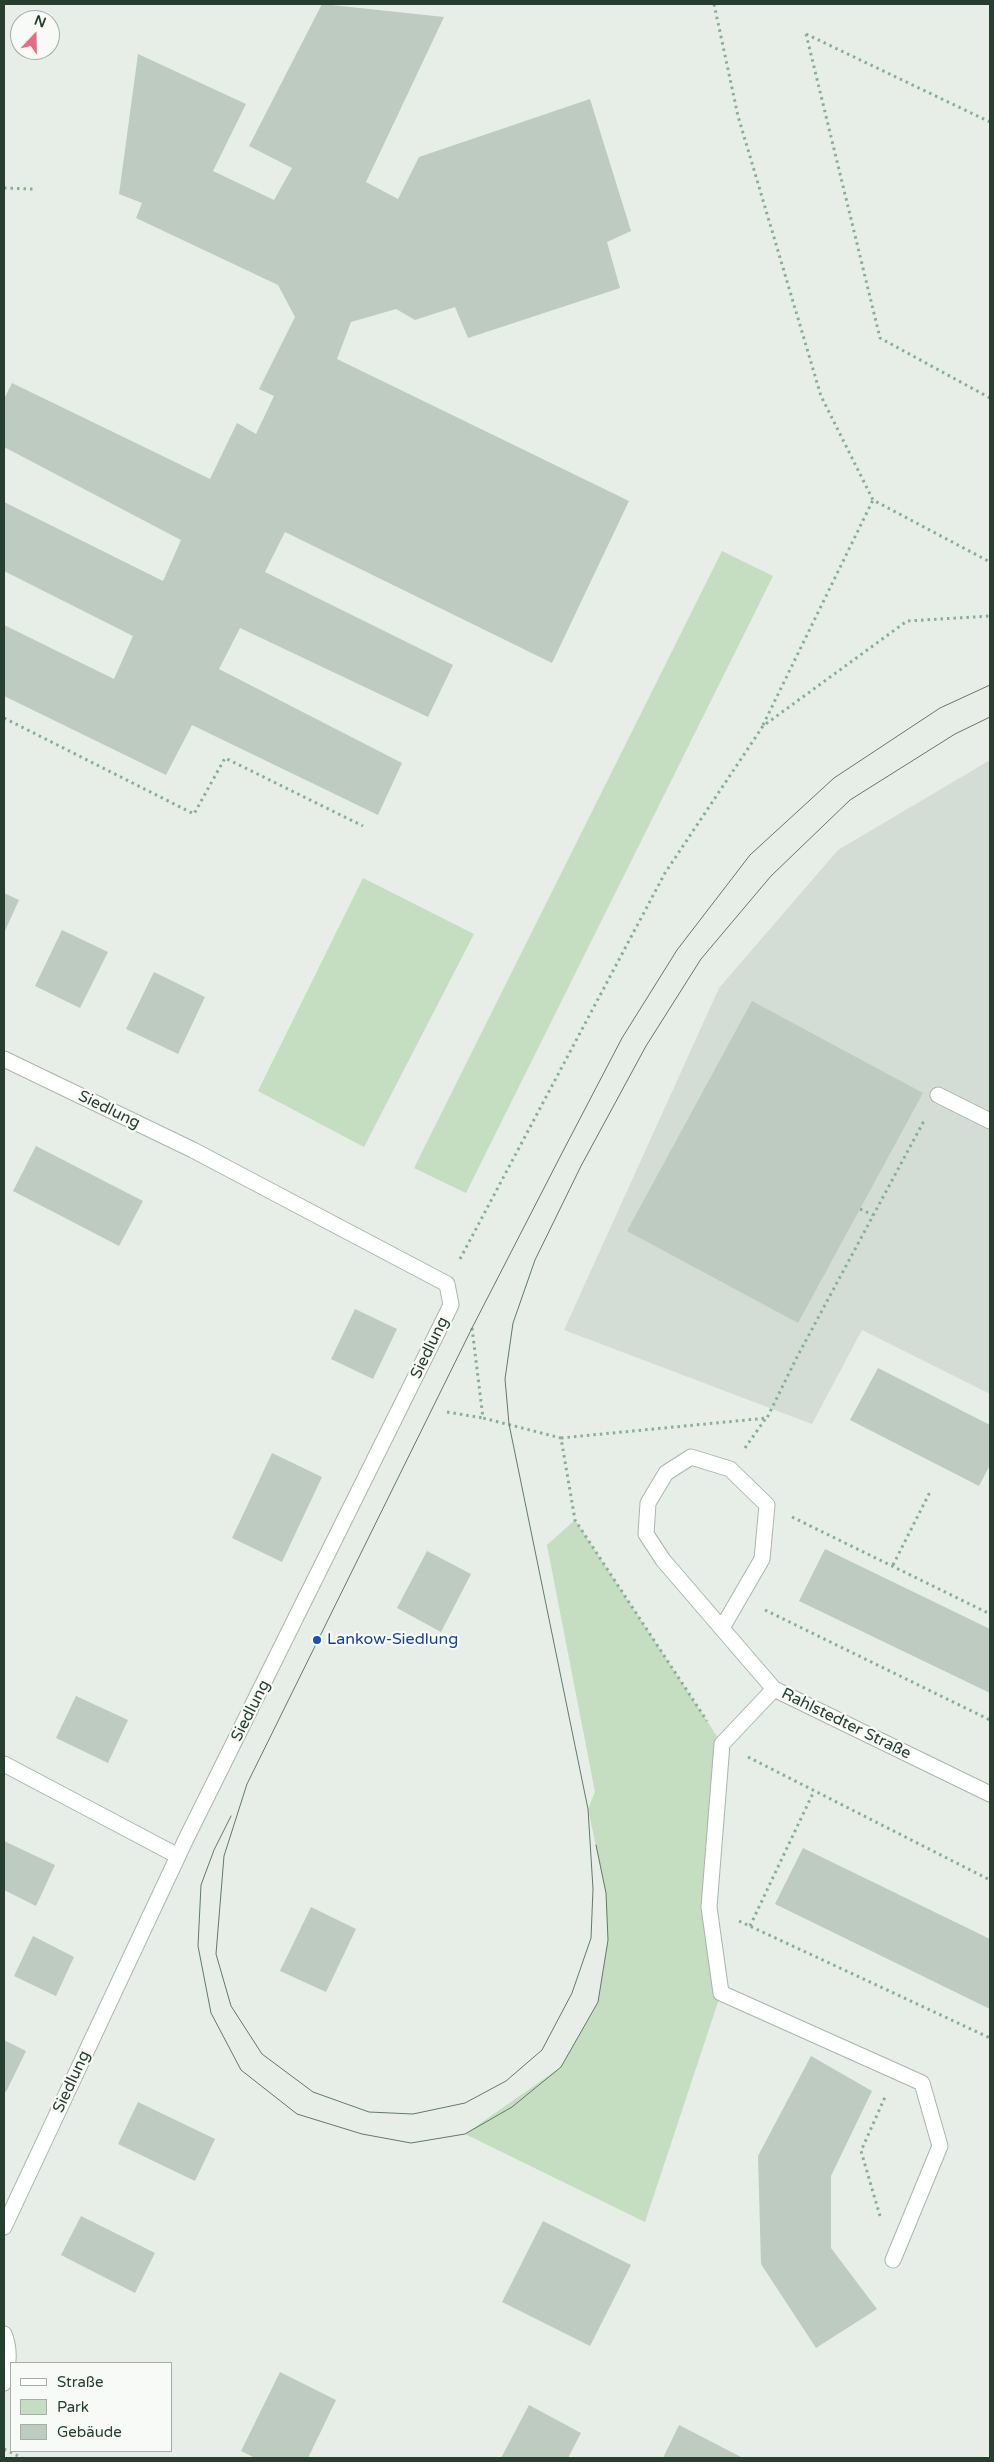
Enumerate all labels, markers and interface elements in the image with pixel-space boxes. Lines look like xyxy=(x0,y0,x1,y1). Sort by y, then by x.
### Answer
north arrow xyxy=(10,10,60,60)
text: N xyxy=(32,12,48,31)
street label: Siedlung xyxy=(75,1087,143,1133)
street label: Siedlung xyxy=(407,1314,453,1382)
place label: Lankow-Siedlung xyxy=(327,1630,458,1650)
marker: Lankow-Siedlung xyxy=(311,1634,323,1646)
street label: Siedlung xyxy=(227,1677,275,1745)
street label: Rahlstedter Straße xyxy=(778,1684,914,1764)
street label: Siedlung xyxy=(49,2048,95,2116)
legend xyxy=(10,2362,172,2452)
text: Straße xyxy=(57,2373,103,2391)
text: Park xyxy=(57,2398,89,2416)
text: Gebäude xyxy=(57,2423,122,2441)

